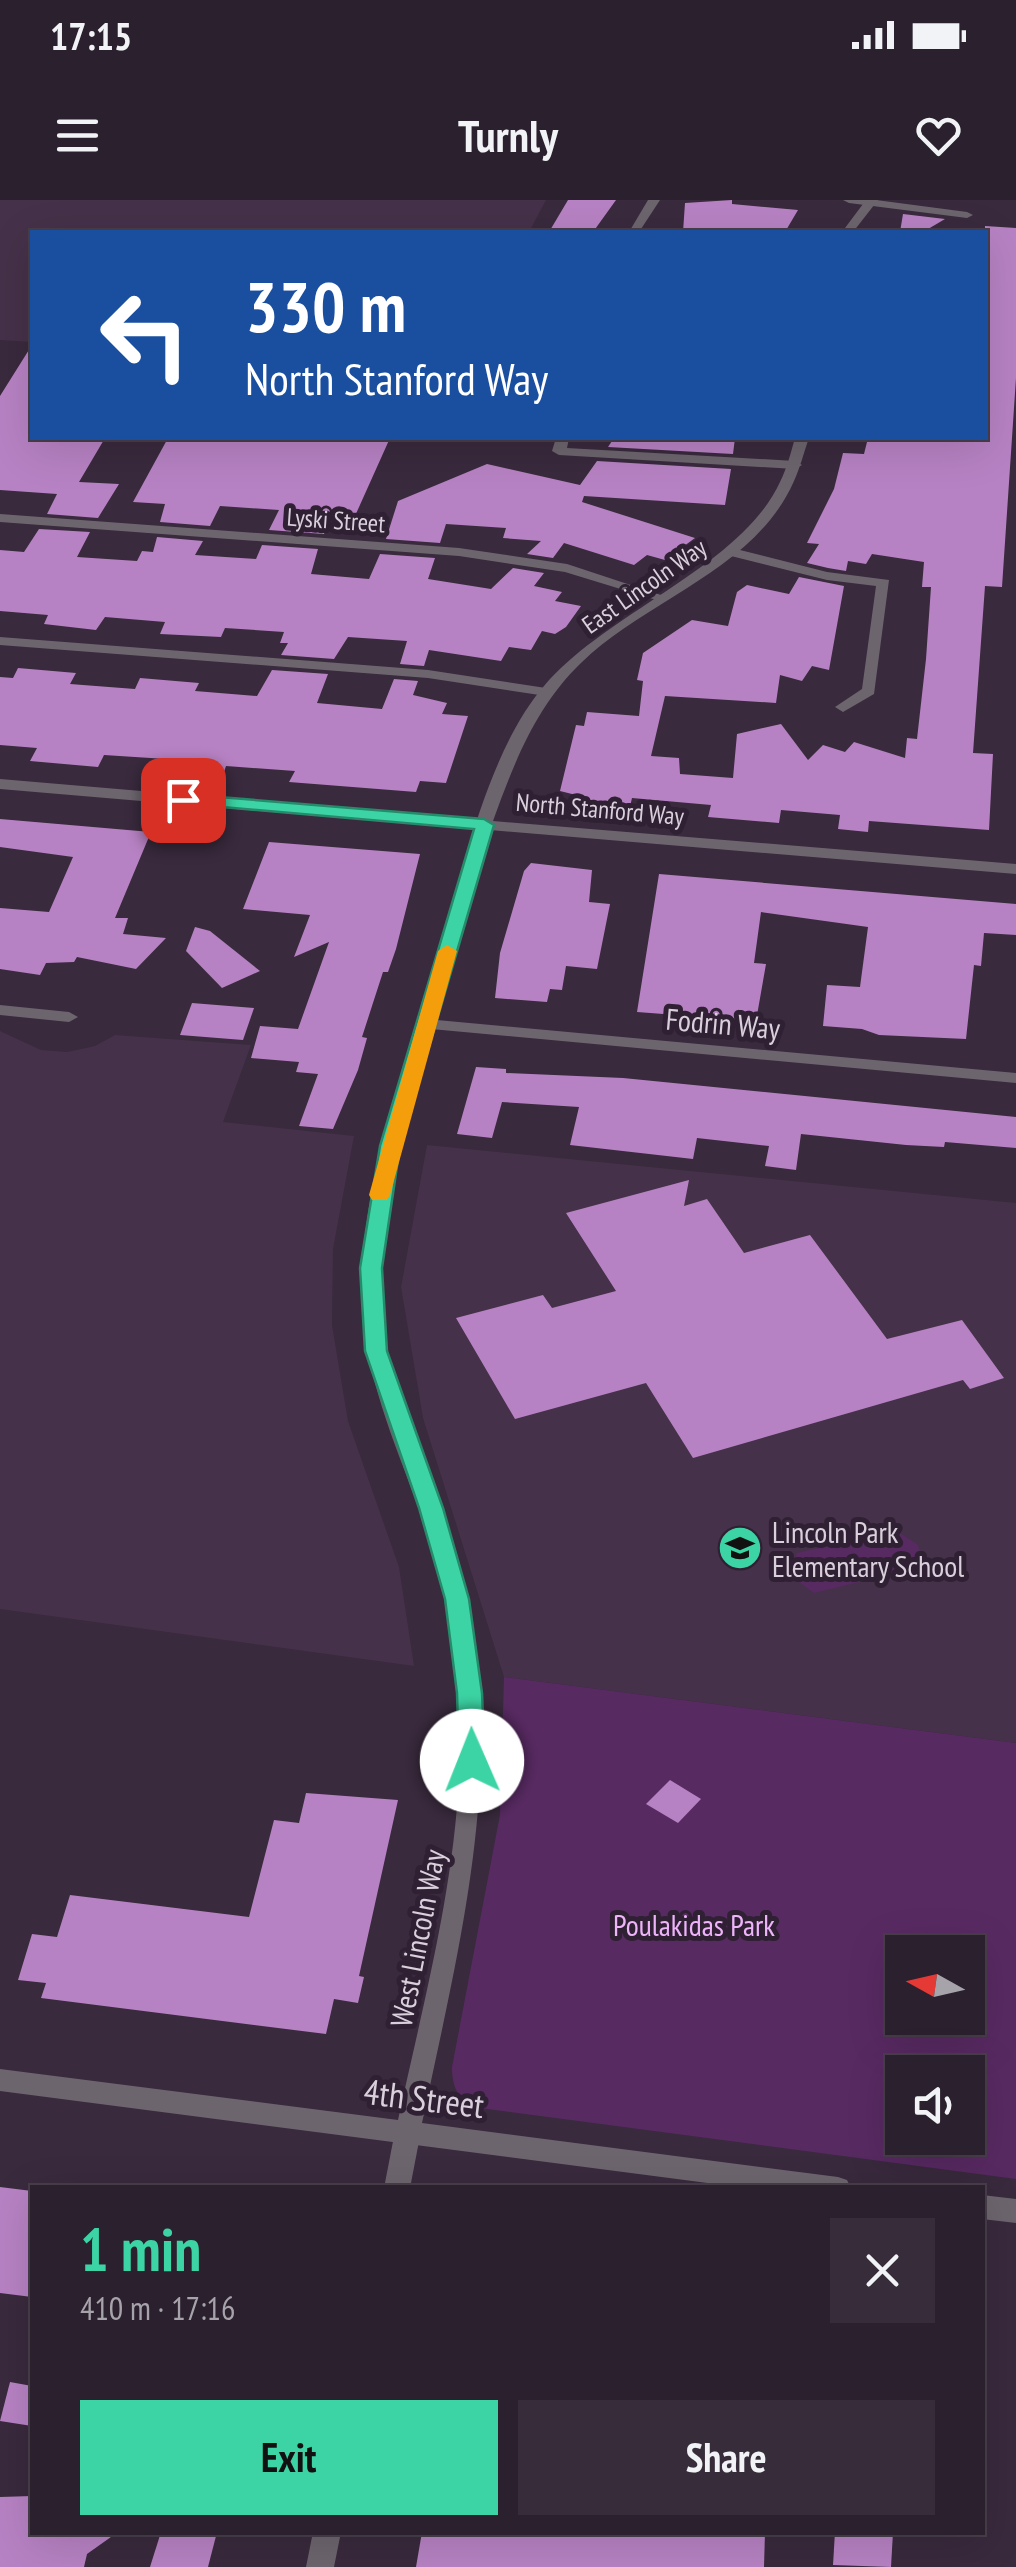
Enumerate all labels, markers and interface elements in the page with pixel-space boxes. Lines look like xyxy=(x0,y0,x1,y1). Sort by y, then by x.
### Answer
text: 17:15 xyxy=(50,11,132,60)
text: Turnly xyxy=(458,106,558,164)
icon: menu xyxy=(50,108,105,163)
icon: heart xyxy=(911,108,966,163)
text: 330 m xyxy=(245,261,406,351)
icon: left xyxy=(80,270,210,400)
text: North Stanford Way xyxy=(245,349,548,407)
street label: Lyski Street xyxy=(286,501,386,539)
street label: East Lincoln Way xyxy=(576,531,713,641)
pin xyxy=(141,758,226,843)
icon: arrive xyxy=(156,773,211,828)
street label: North Stanford Way xyxy=(515,786,686,832)
street label: Fodrin Way xyxy=(664,999,782,1047)
place label: Lincoln Park Elementary School xyxy=(772,1512,964,1585)
school or university icon: Lincoln Park Elementary School xyxy=(717,1525,763,1571)
position arrow xyxy=(420,1709,524,1813)
street label: West Lincoln Way xyxy=(381,1845,453,2030)
park label: Poulakidas Park xyxy=(613,1905,775,1944)
north arrow xyxy=(885,1935,985,2035)
map controls xyxy=(885,1935,985,2155)
button: sound xyxy=(885,2055,985,2155)
street label: 4th Street xyxy=(361,2068,487,2128)
text: 1 min xyxy=(80,2210,201,2288)
button: close xyxy=(830,2218,935,2323)
text: 410 m · 17:16 xyxy=(80,2287,235,2329)
button: Exit xyxy=(80,2400,498,2515)
button: Share xyxy=(518,2400,935,2515)

